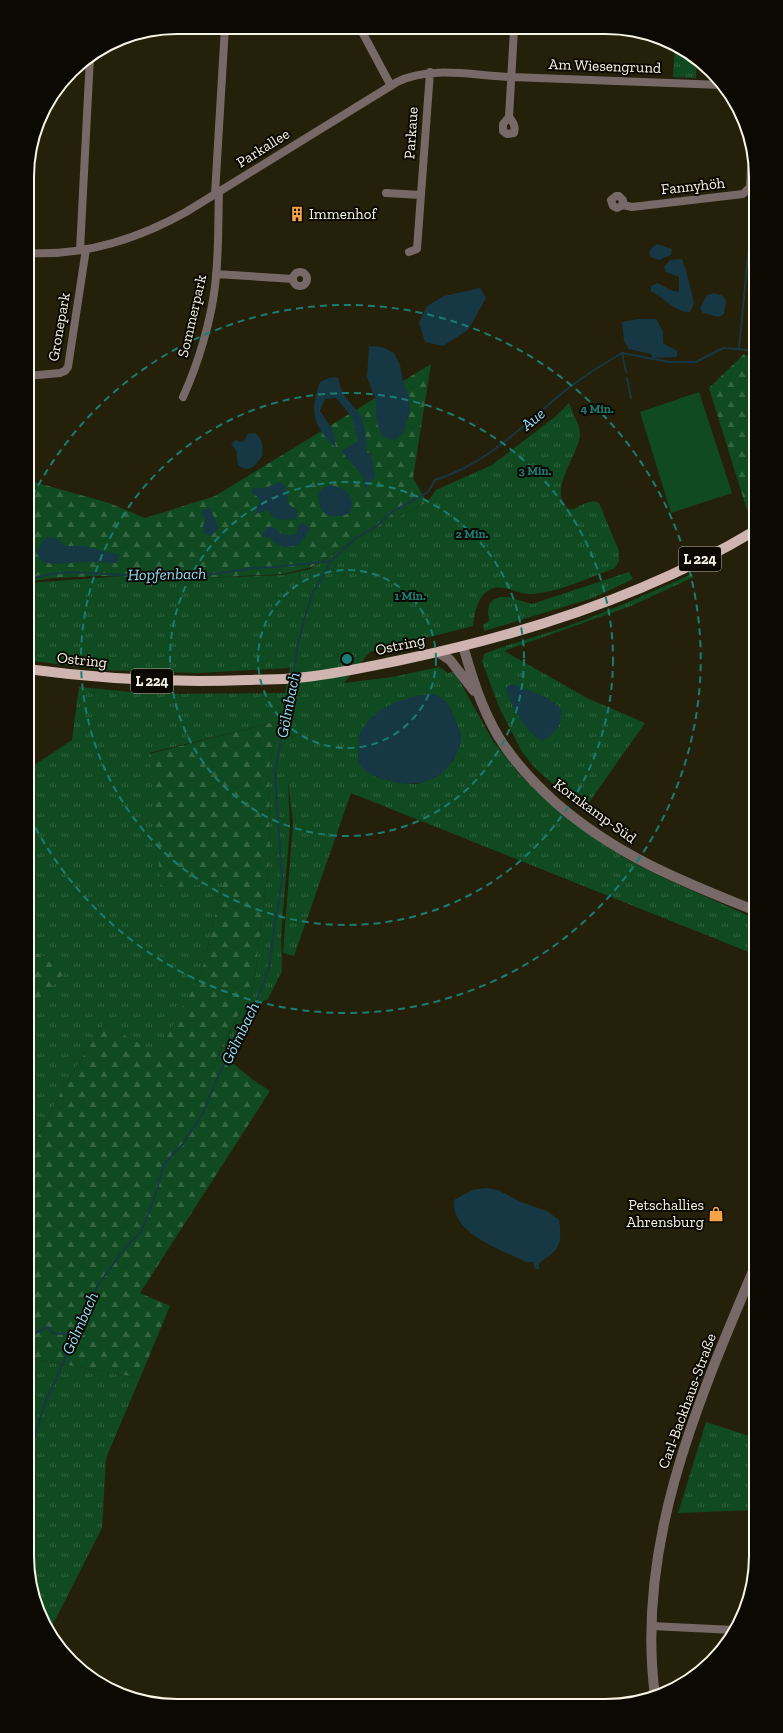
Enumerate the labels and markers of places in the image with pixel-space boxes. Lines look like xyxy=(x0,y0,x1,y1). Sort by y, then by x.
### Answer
building icon: Immenhof xyxy=(288,205,306,223)
place label: Immenhof xyxy=(309,205,377,223)
centre of rings xyxy=(340,652,354,666)
place label: Petschallies Ahrensburg xyxy=(626,1196,704,1231)
shop icon: Petschallies Ahrensburg xyxy=(707,1205,725,1223)

